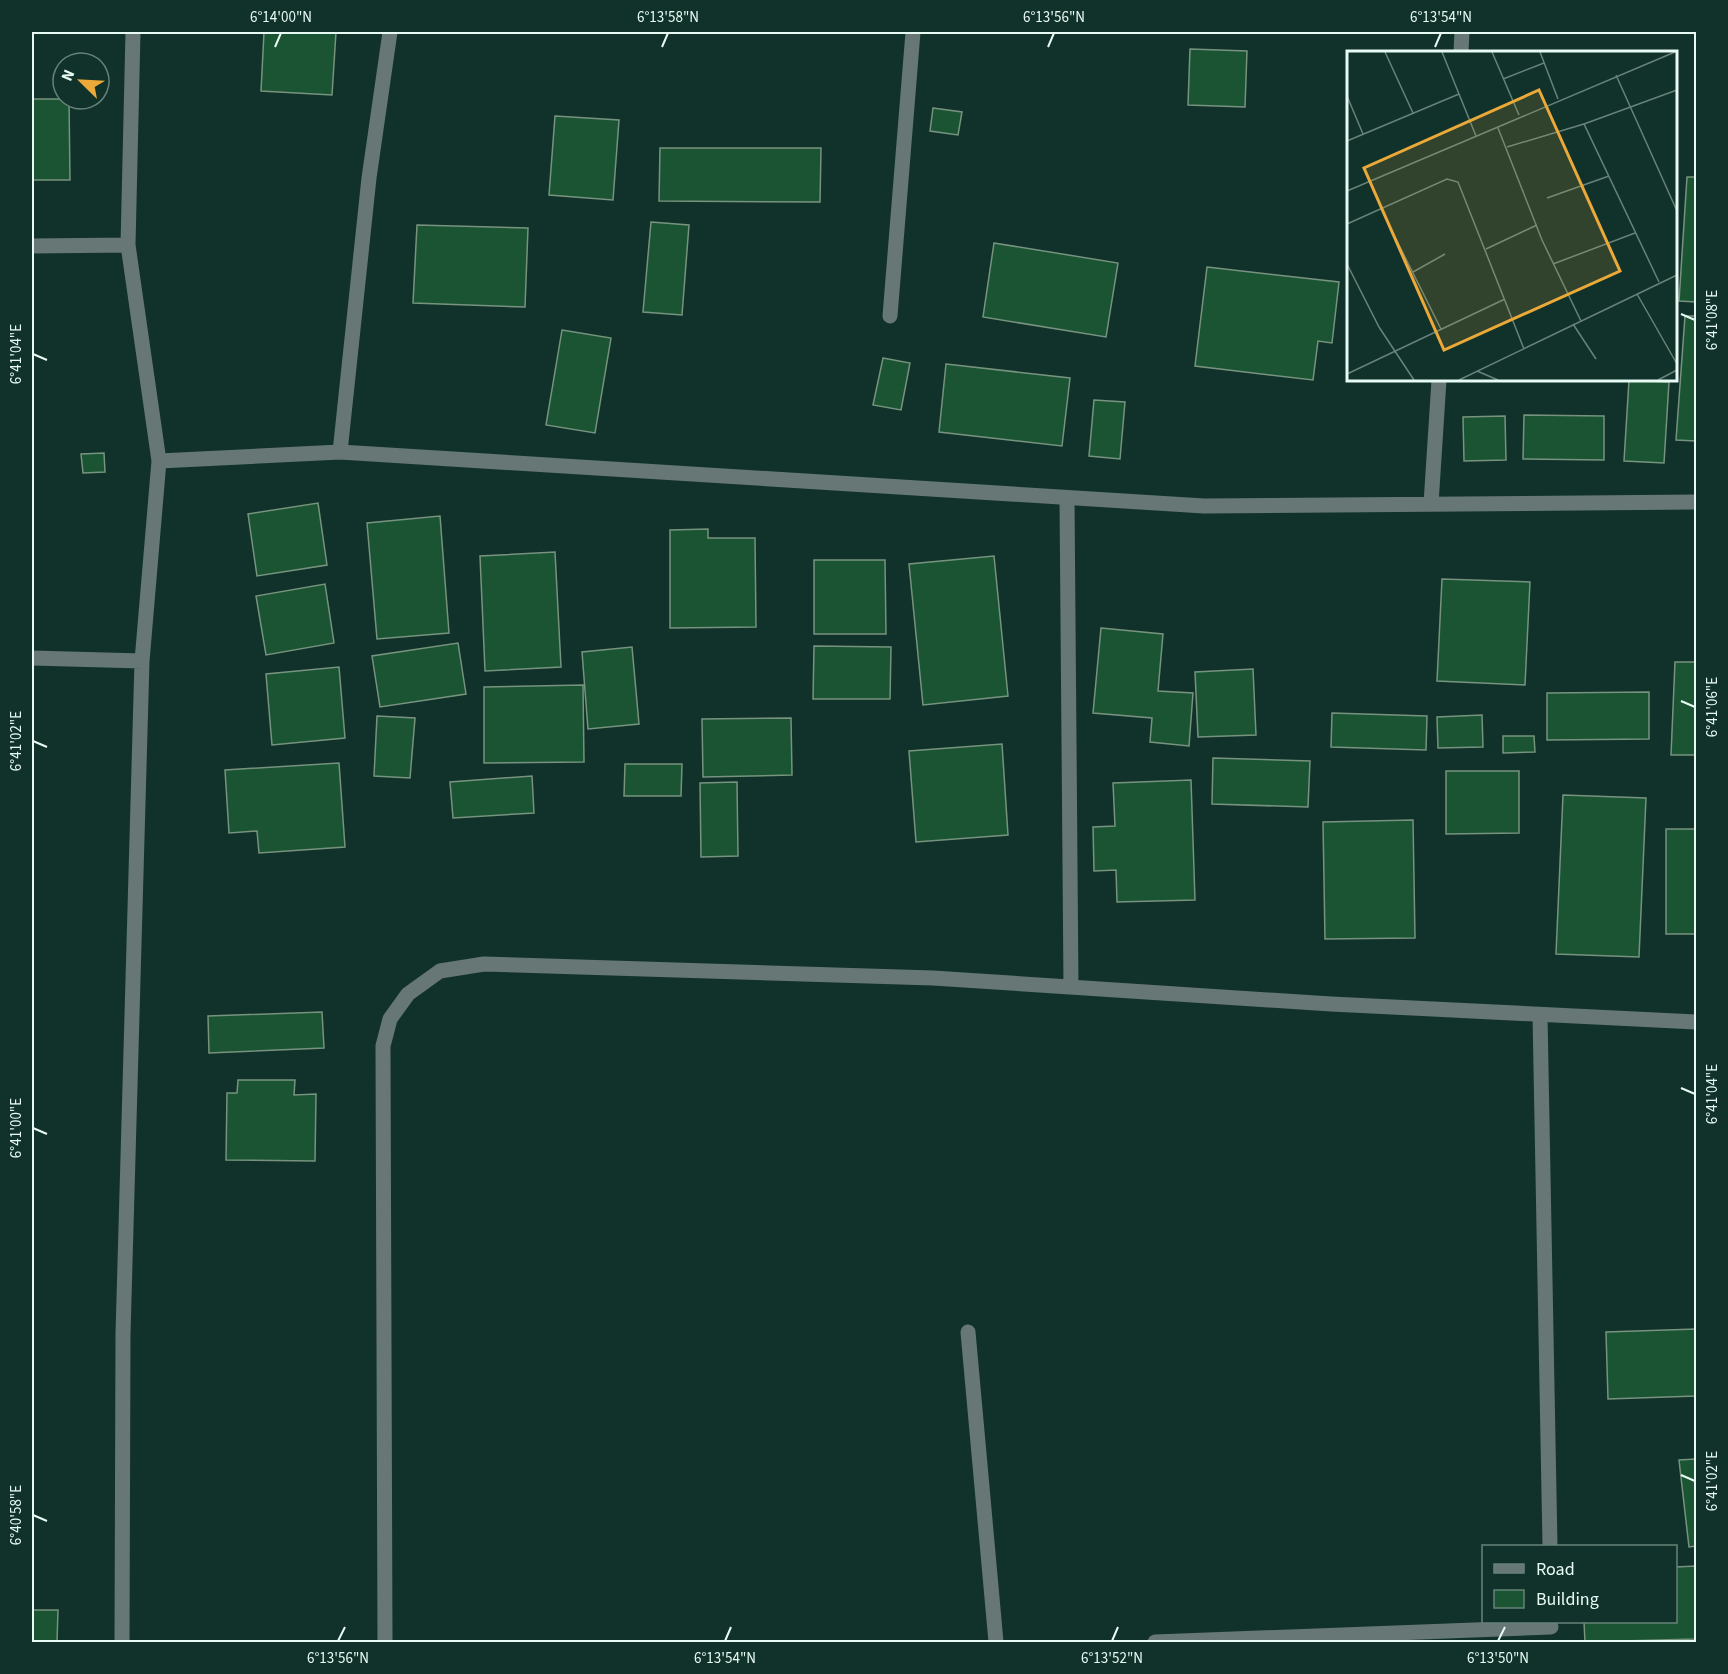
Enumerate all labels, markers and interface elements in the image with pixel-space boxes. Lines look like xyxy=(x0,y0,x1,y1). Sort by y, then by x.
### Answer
text: 6°14'00"N xyxy=(250,7,312,28)
text: 6°13'58"N xyxy=(637,7,699,28)
text: 6°13'56"N xyxy=(1023,7,1085,28)
text: 6°13'54"N xyxy=(1410,7,1472,28)
north arrow xyxy=(51,51,111,111)
inset map xyxy=(1347,51,1677,381)
text: N xyxy=(56,66,80,85)
text: 6°41'08"E xyxy=(1702,290,1723,350)
text: 6°41'04"E xyxy=(6,324,27,384)
text: 6°41'06"E xyxy=(1702,677,1723,737)
text: 6°41'02"E xyxy=(6,711,27,771)
text: 6°41'04"E xyxy=(1702,1064,1723,1124)
text: 6°41'00"E xyxy=(6,1098,27,1158)
text: 6°41'02"E xyxy=(1702,1451,1723,1511)
text: 6°40'58"E xyxy=(6,1485,27,1545)
legend xyxy=(1482,1545,1677,1623)
text: Road xyxy=(1536,1557,1575,1582)
text: Building xyxy=(1536,1587,1599,1612)
text: 6°13'56"N xyxy=(307,1648,369,1669)
text: 6°13'54"N xyxy=(694,1648,756,1669)
text: 6°13'52"N xyxy=(1081,1648,1143,1669)
text: 6°13'50"N xyxy=(1467,1648,1529,1669)

